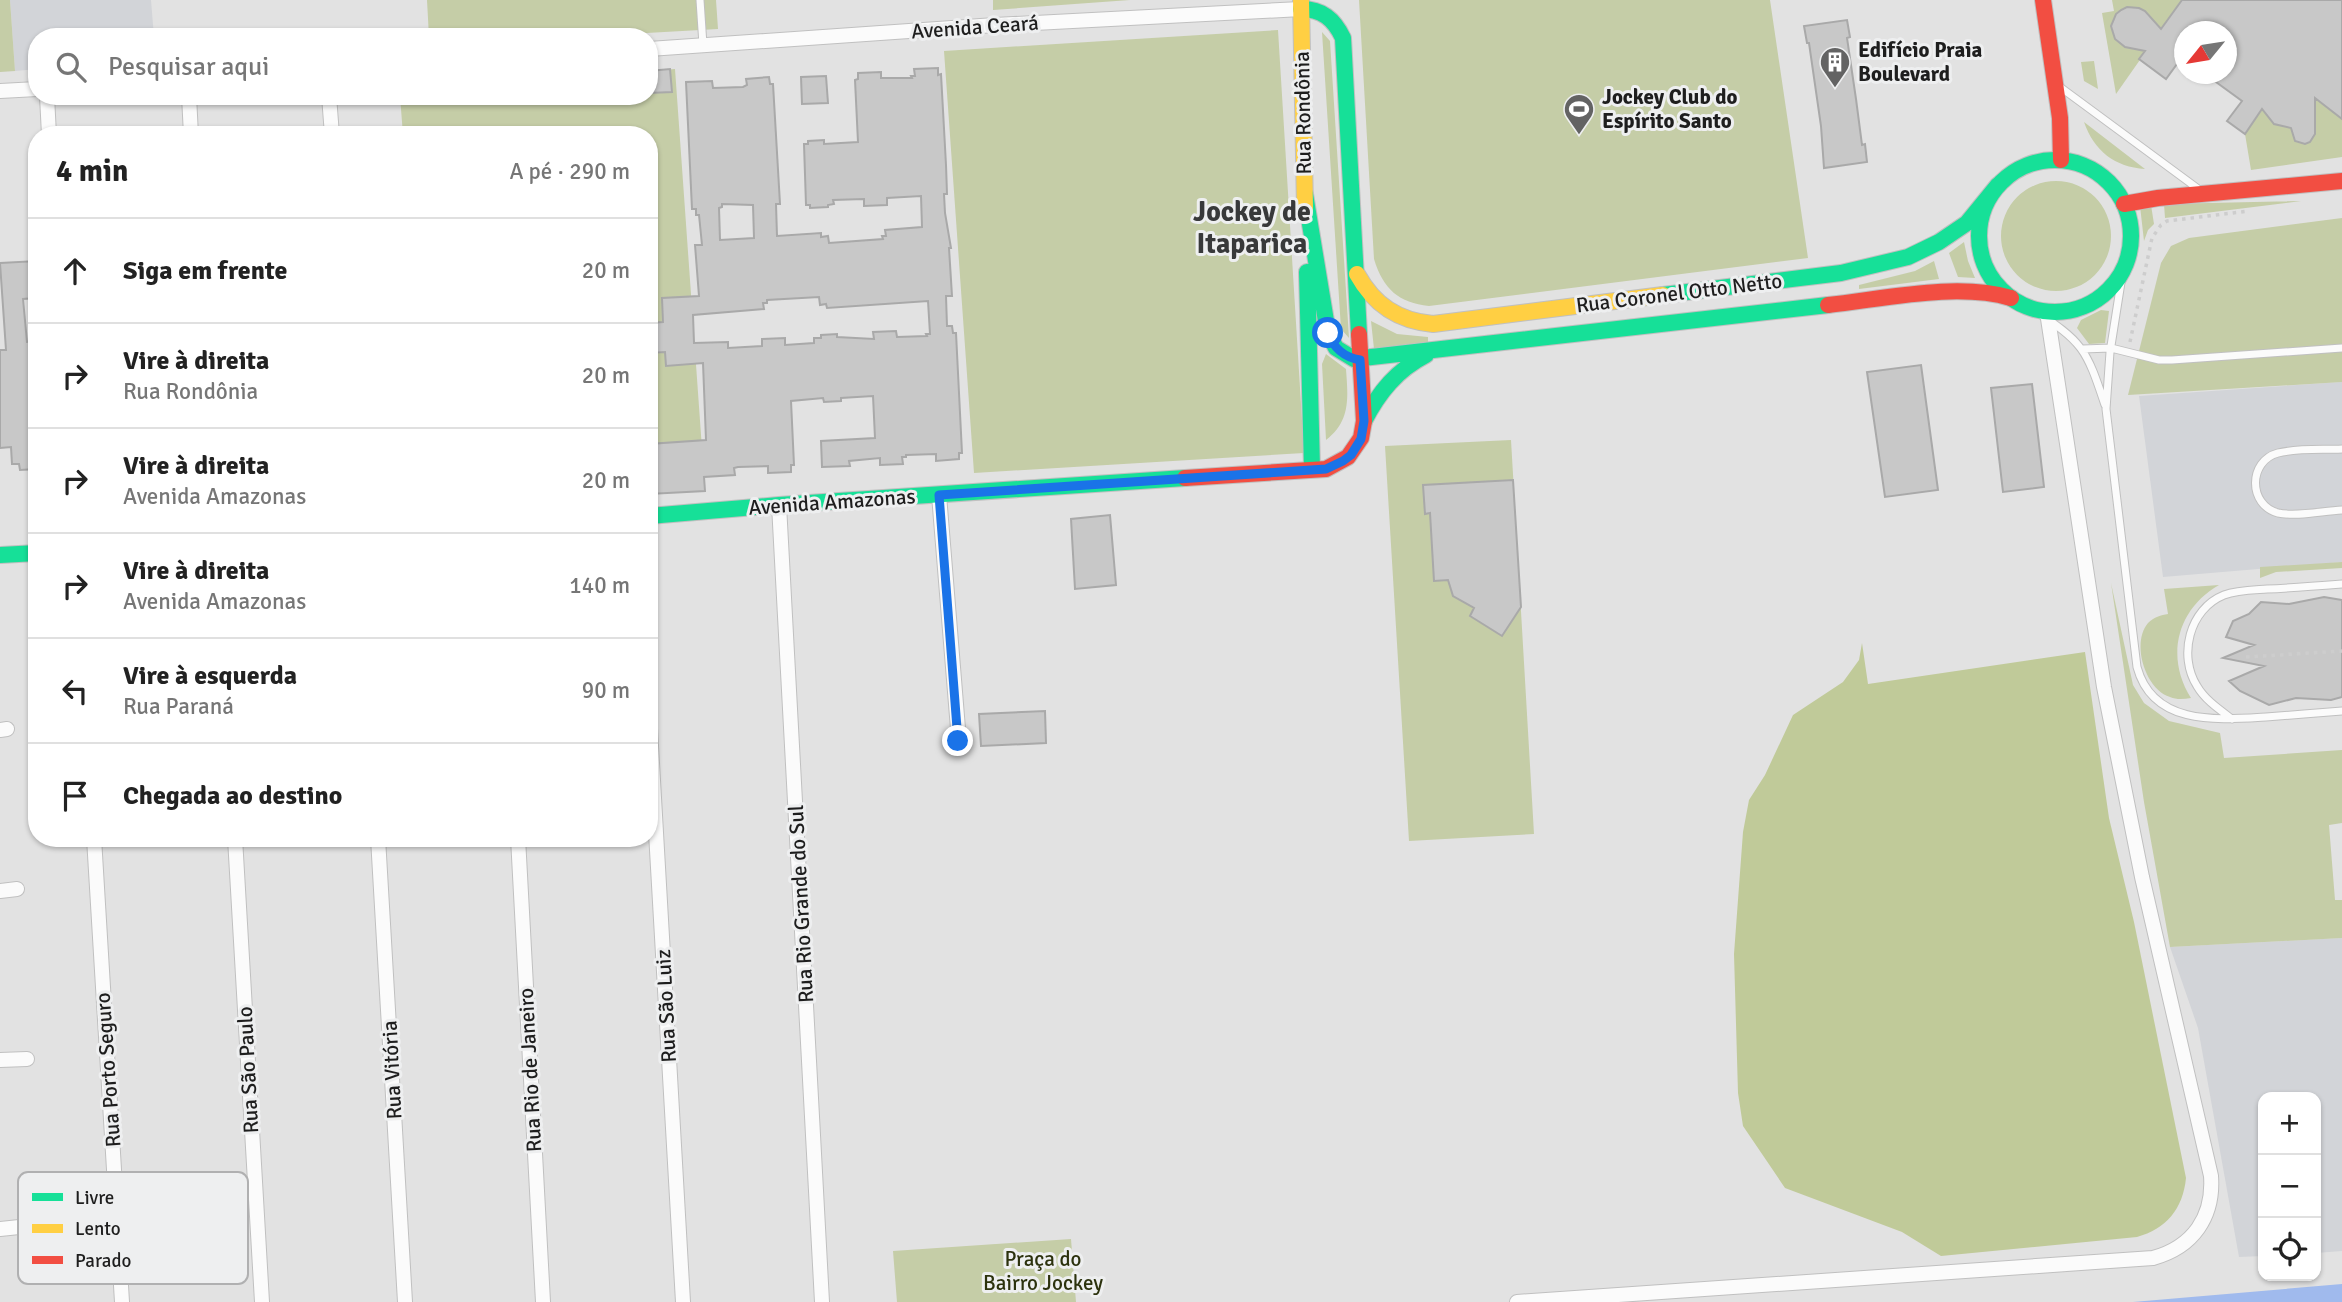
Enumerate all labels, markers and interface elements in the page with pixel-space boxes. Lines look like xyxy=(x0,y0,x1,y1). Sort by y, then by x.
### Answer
street label: Avenida Ceará xyxy=(910,10,1040,44)
north arrow xyxy=(2174,21,2237,84)
search box xyxy=(28,28,658,105)
place label: Edifício Praia Boulevard xyxy=(1858,37,1983,87)
building icon: Edifício Praia Boulevard xyxy=(1818,45,1852,89)
icon: search xyxy=(52,48,90,86)
text: Pesquisar aqui xyxy=(108,51,269,83)
street label: Rua Rondônia xyxy=(1289,51,1317,175)
place label: Jockey Club do Espírito Santo xyxy=(1602,84,1738,134)
sports icon: Jockey Club do Espírito Santo xyxy=(1562,92,1596,136)
text: 4 min xyxy=(56,153,128,190)
text: A pé · 290 m xyxy=(509,157,630,186)
district label: Jockey de Itaparica xyxy=(1193,195,1311,261)
icon: ahead xyxy=(56,252,94,290)
text: Siga em frente xyxy=(123,255,287,287)
text: 20 m xyxy=(582,256,630,285)
street label: Rua Coronel Otto Netto xyxy=(1574,267,1784,319)
route start xyxy=(1312,317,1343,348)
text: Vire à direita xyxy=(123,345,269,377)
icon: right xyxy=(56,357,94,395)
text: 20 m xyxy=(582,361,630,390)
text: Rua Rondônia xyxy=(123,377,258,406)
text: Vire à direita xyxy=(123,450,269,482)
icon: right xyxy=(56,462,94,500)
text: 20 m xyxy=(582,466,630,495)
text: Avenida Amazonas xyxy=(123,482,306,511)
street label: Avenida Amazonas xyxy=(748,483,916,521)
text: Vire à direita xyxy=(123,555,269,587)
icon: right xyxy=(56,567,94,605)
text: 140 m xyxy=(569,571,630,600)
text: Avenida Amazonas xyxy=(123,587,306,616)
text: Vire à esquerda xyxy=(123,660,297,692)
icon: left xyxy=(56,672,94,710)
text: 90 m xyxy=(582,676,630,705)
text: Rua Paraná xyxy=(123,692,234,721)
route end xyxy=(942,725,973,756)
icon: arrive xyxy=(56,777,94,815)
text: Chegada ao destino xyxy=(123,780,342,812)
street label: Rua Rio Grande do Sul xyxy=(783,804,819,1004)
street label: Rua São Luiz xyxy=(650,949,682,1063)
street label: Rua Rio de Janeiro xyxy=(513,987,547,1153)
street label: Rua Porto Seguro xyxy=(90,992,126,1148)
street label: Rua São Paulo xyxy=(232,1006,264,1134)
street label: Rua Vitória xyxy=(376,1020,408,1120)
map controls xyxy=(2258,1092,2321,1281)
button: + xyxy=(2258,1092,2321,1155)
button: − xyxy=(2258,1155,2321,1218)
legend xyxy=(18,1172,248,1284)
text: Livre xyxy=(75,1186,114,1210)
text: Lento xyxy=(75,1217,121,1241)
button: locate xyxy=(2258,1218,2321,1281)
park label: Praça do Bairro Jockey xyxy=(983,1246,1103,1296)
text: Parado xyxy=(75,1249,131,1273)

